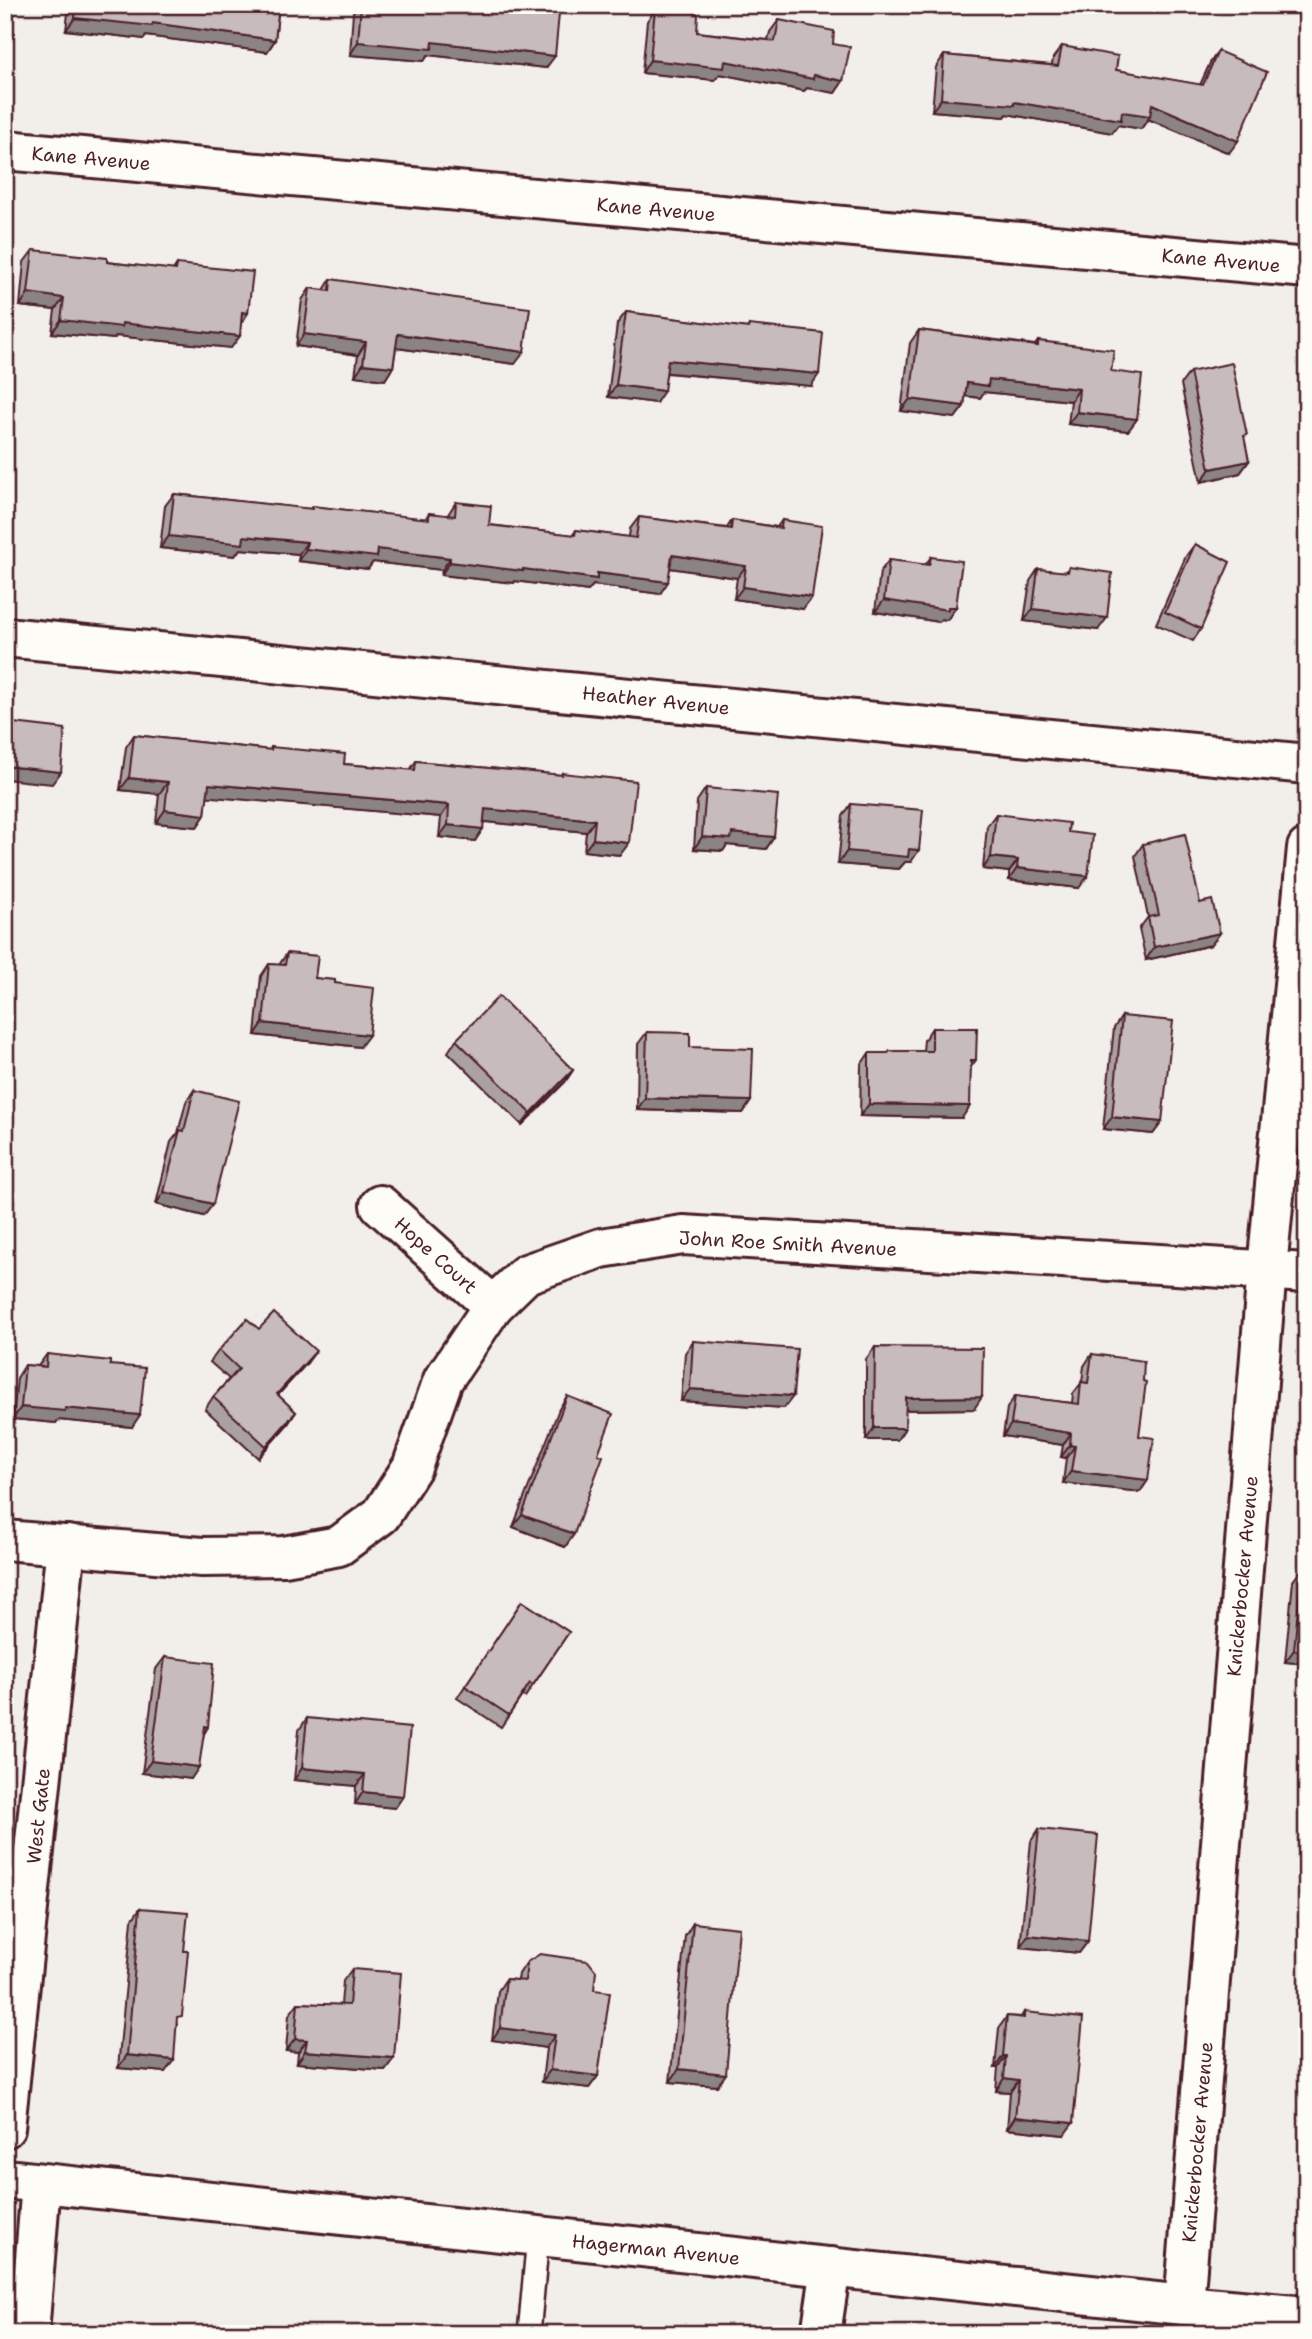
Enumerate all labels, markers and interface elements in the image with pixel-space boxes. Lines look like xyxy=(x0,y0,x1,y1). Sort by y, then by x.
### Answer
street label: Kane Avenue xyxy=(30,141,152,176)
street label: Kane Avenue xyxy=(595,192,717,227)
street label: Kane Avenue xyxy=(1160,243,1282,278)
street label: Heather Avenue xyxy=(581,680,731,721)
street label: Hope Court xyxy=(389,1211,482,1299)
street label: John Roe Smith Avenue xyxy=(678,1225,898,1262)
street label: Knickerbocker Avenue xyxy=(1221,1475,1264,1678)
street label: West Gate xyxy=(21,1767,56,1865)
street label: Knickerbocker Avenue xyxy=(1176,2041,1219,2244)
street label: Hagerman Avenue xyxy=(571,2228,741,2271)

